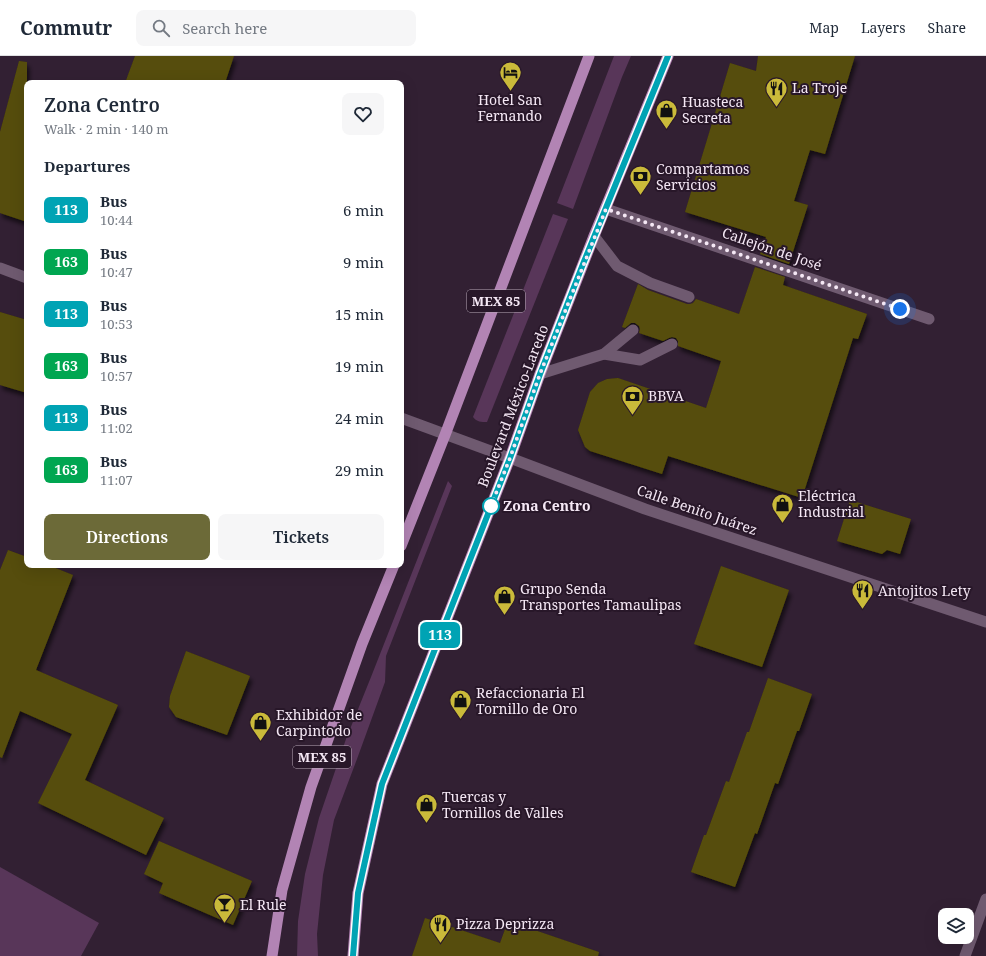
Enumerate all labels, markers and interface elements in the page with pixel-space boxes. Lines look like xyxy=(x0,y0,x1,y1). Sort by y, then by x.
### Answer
search box xyxy=(136,10,416,46)
text: Commutr xyxy=(20,15,112,41)
icon: search xyxy=(150,17,172,39)
text: Search here xyxy=(182,18,267,38)
text: Map xyxy=(809,18,839,37)
text: Layers xyxy=(861,18,906,37)
text: Share xyxy=(928,18,966,37)
hotel icon: Hotel San Fernando xyxy=(497,59,523,92)
restaurant icon: La Troje xyxy=(764,75,790,108)
place label: La Troje xyxy=(792,78,847,97)
place label: Hotel San Fernando xyxy=(478,90,542,125)
text: Zona Centro xyxy=(44,92,160,118)
place label: Huasteca Secreta xyxy=(682,92,743,127)
button: heart xyxy=(342,93,384,135)
shop icon: Huasteca Secreta xyxy=(654,97,680,130)
text: Walk · 2 min · 140 m xyxy=(44,120,169,138)
text: Departures xyxy=(44,156,130,176)
place label: Compartamos Servicios xyxy=(656,159,749,194)
bank icon: Compartamos Servicios xyxy=(628,164,654,197)
text: Bus xyxy=(100,191,127,211)
text: 113 xyxy=(54,200,78,219)
text: 6 min xyxy=(343,200,384,220)
text: 10:44 xyxy=(100,211,133,229)
street label: Callejón de José xyxy=(720,223,825,274)
text: Bus xyxy=(100,243,127,263)
text: 163 xyxy=(54,252,78,271)
text: 9 min xyxy=(343,252,384,272)
text: 10:47 xyxy=(100,263,133,281)
road number: MEX 85 xyxy=(467,290,525,312)
text: Bus xyxy=(100,295,127,315)
your location xyxy=(890,299,910,319)
text: 113 xyxy=(54,304,78,323)
text: 15 min xyxy=(335,304,384,324)
text: 10:53 xyxy=(100,315,133,333)
street label: Boulevard México-Laredo xyxy=(473,322,552,490)
text: Bus xyxy=(100,347,127,367)
text: 163 xyxy=(54,356,78,375)
text: 19 min xyxy=(335,356,384,376)
text: 10:57 xyxy=(100,367,133,385)
bank icon: BBVA xyxy=(619,383,645,416)
place label: BBVA xyxy=(648,386,684,405)
text: Bus xyxy=(100,399,127,419)
text: 113 xyxy=(54,408,78,427)
text: 24 min xyxy=(335,408,384,428)
text: 11:02 xyxy=(100,419,133,437)
text: Bus xyxy=(100,451,127,471)
text: 163 xyxy=(54,460,78,479)
text: 29 min xyxy=(335,460,384,480)
text: 11:07 xyxy=(100,471,133,489)
street label: Calle Benito Juárez xyxy=(634,480,760,539)
place label: Eléctrica Industrial xyxy=(798,486,865,521)
shop icon: Eléctrica Industrial xyxy=(770,491,796,524)
place label: Zona Centro xyxy=(503,496,591,515)
marker: Zona Centro xyxy=(482,497,500,515)
button: Directions xyxy=(44,514,210,560)
button: Tickets xyxy=(218,514,384,560)
restaurant icon: Antojitos Lety xyxy=(850,578,876,611)
place label: Grupo Senda Transportes Tamaulipas xyxy=(520,579,681,614)
place label: Antojitos Lety xyxy=(878,581,971,600)
shop icon: Grupo Senda Transportes Tamaulipas xyxy=(491,584,517,617)
line badge: 113 xyxy=(417,622,463,648)
text: 113 xyxy=(428,625,452,644)
place label: Refaccionaria El Tornillo de Oro xyxy=(476,683,585,718)
shop icon: Refaccionaria El Tornillo de Oro xyxy=(448,688,474,721)
place label: Exhibidor de Carpintodo xyxy=(276,705,362,740)
shop icon: Exhibidor de Carpintodo xyxy=(248,710,274,743)
road number: MEX 85 xyxy=(293,746,351,768)
place label: Tuercas y Tornillos de Valles xyxy=(442,787,563,822)
shop icon: Tuercas y Tornillos de Valles xyxy=(414,792,440,825)
bar icon: El Rule xyxy=(211,892,237,925)
place label: El Rule xyxy=(240,895,287,914)
map controls xyxy=(938,908,974,944)
button: layers xyxy=(938,908,974,944)
restaurant icon: Pizza Deprizza xyxy=(428,911,454,944)
place label: Pizza Deprizza xyxy=(456,914,554,933)

